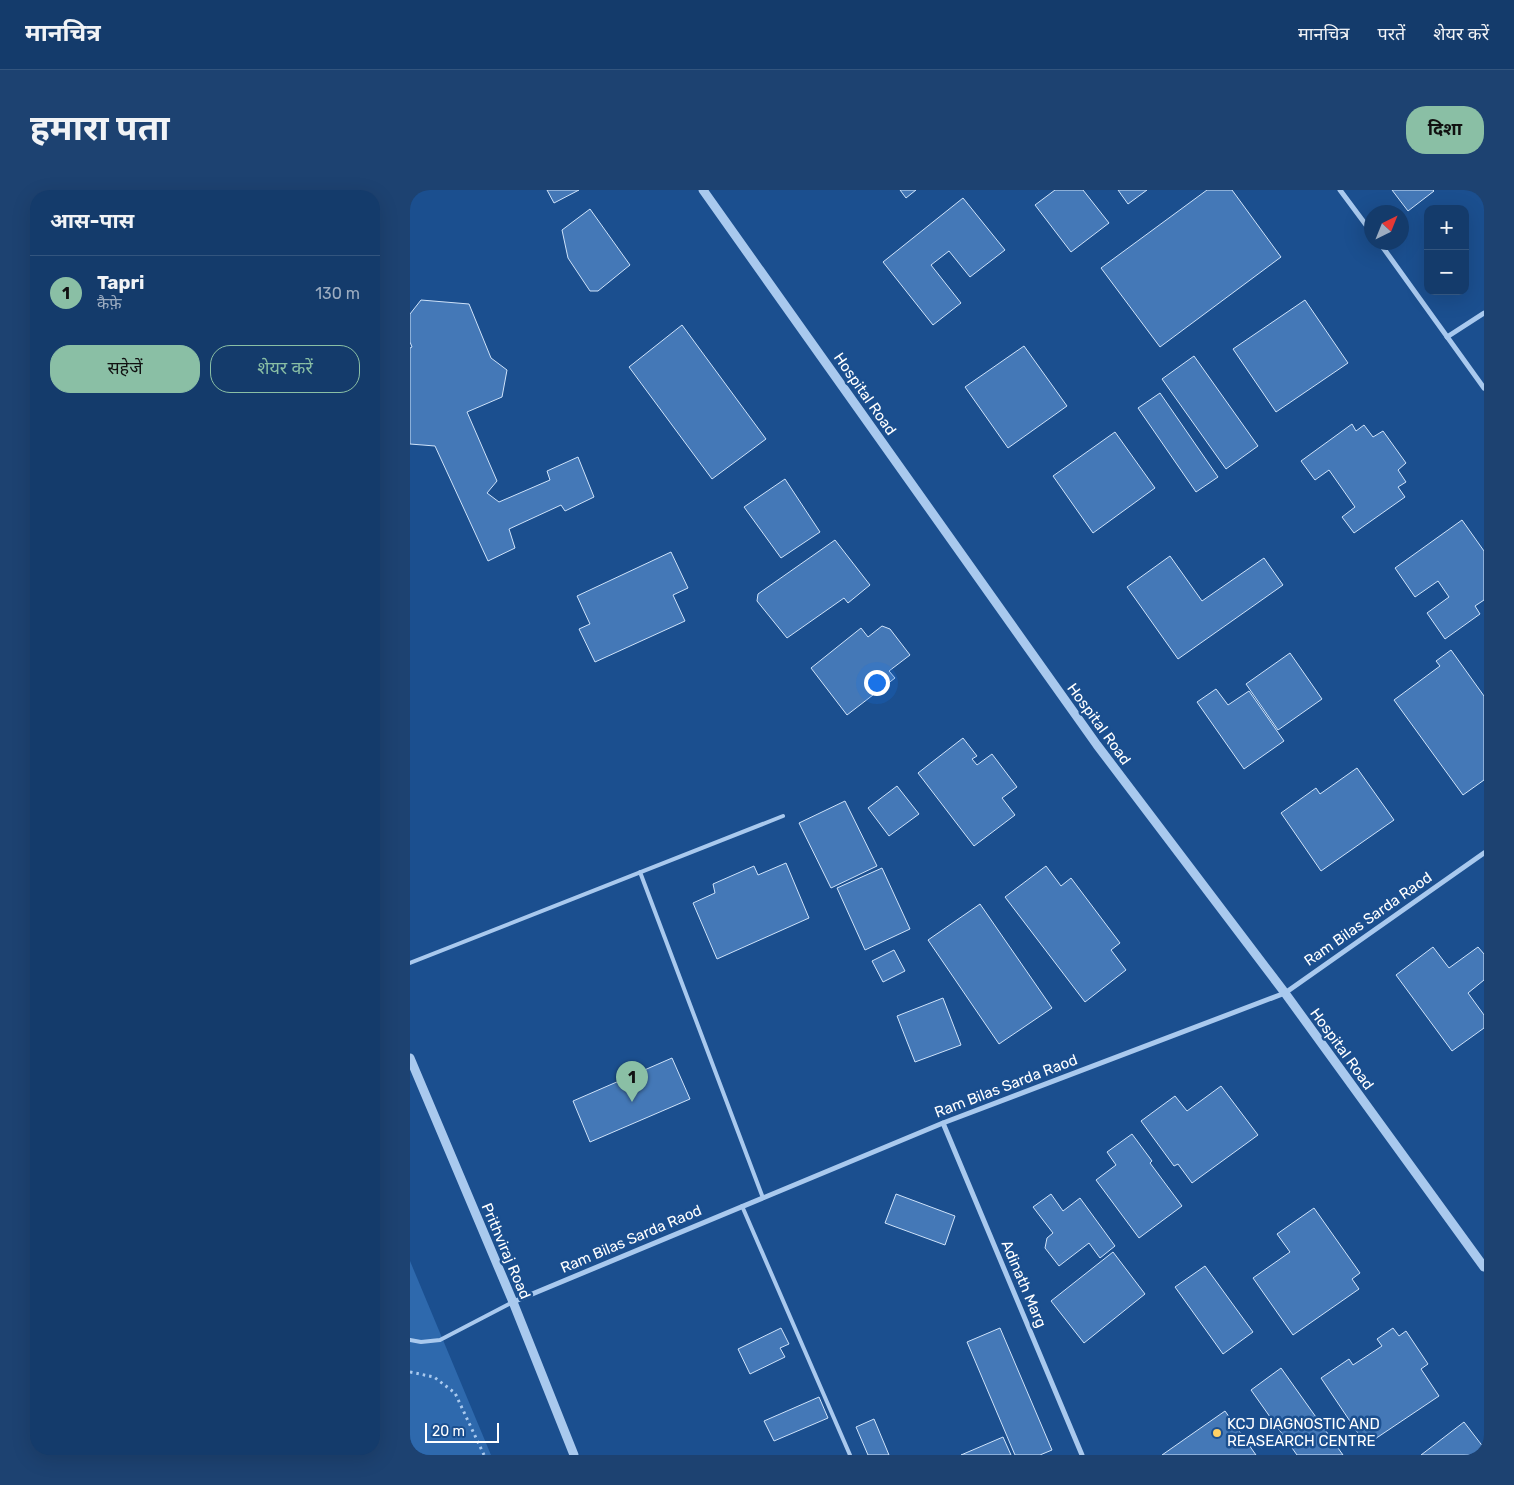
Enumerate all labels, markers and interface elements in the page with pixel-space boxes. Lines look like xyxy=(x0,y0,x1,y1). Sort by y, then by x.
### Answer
text: मानचित्र xyxy=(25,19,101,47)
text: मानचित्र xyxy=(1298,23,1350,45)
text: परतें xyxy=(1378,23,1405,45)
text: शेयर करें xyxy=(1433,23,1489,45)
button: दिशा xyxy=(1406,106,1484,154)
text: हमारा पता xyxy=(30,107,170,149)
north arrow xyxy=(1364,205,1409,250)
map controls xyxy=(1424,205,1469,295)
button: + xyxy=(1424,205,1469,250)
text: आस-पास xyxy=(50,208,134,233)
button: − xyxy=(1424,250,1469,295)
text: Tapri xyxy=(97,271,145,294)
text: 1 xyxy=(62,284,70,303)
text: 130 m xyxy=(315,284,360,303)
text: कैफ़े xyxy=(97,294,122,313)
button: सहेजें xyxy=(50,345,200,393)
button: शेयर करें xyxy=(210,345,360,393)
street label: Hospital Road xyxy=(830,349,900,439)
your location xyxy=(864,670,890,696)
street label: Hospital Road xyxy=(1063,680,1135,768)
street label: Ram Bilas Sarda Raod xyxy=(1301,868,1435,970)
street label: Hospital Road xyxy=(1306,1005,1378,1093)
street label: Ram Bilas Sarda Raod xyxy=(932,1050,1080,1122)
pin: 1 xyxy=(616,1061,648,1102)
street label: Prithviraj Road xyxy=(478,1200,534,1302)
street label: Ram Bilas Sarda Raod xyxy=(558,1201,704,1277)
street label: Adinath Marg xyxy=(998,1238,1050,1330)
place label: KCJ DIAGNOSTIC AND REASEARCH CENTRE xyxy=(1227,1415,1380,1450)
scale bar xyxy=(425,1420,499,1443)
text: 20 m xyxy=(432,1423,465,1440)
marker: KCJ DIAGNOSTIC AND REASEARCH CENTRE xyxy=(1211,1427,1223,1439)

